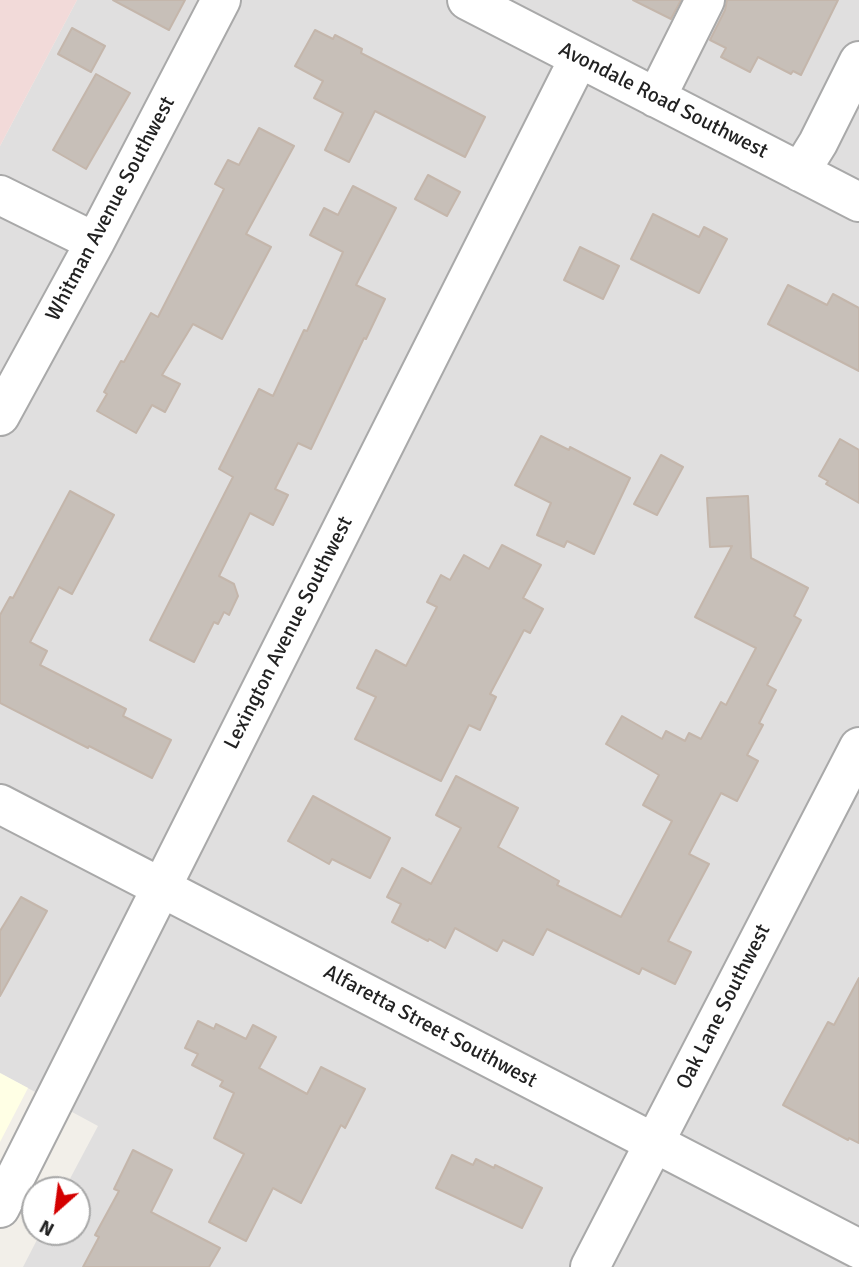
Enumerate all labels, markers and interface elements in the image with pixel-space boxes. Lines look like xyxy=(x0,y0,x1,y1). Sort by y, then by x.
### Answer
street label: Avondale Road Southwest xyxy=(554,37,772,165)
street label: Whitman Avenue Southwest xyxy=(41,93,181,325)
street label: Lexington Avenue Southwest xyxy=(219,512,359,754)
street label: Oak Lane Southwest xyxy=(672,920,776,1094)
street label: Alfaretta Street Southwest xyxy=(319,960,541,1094)
north arrow xyxy=(21,1176,91,1246)
text: N xyxy=(36,1214,59,1241)

